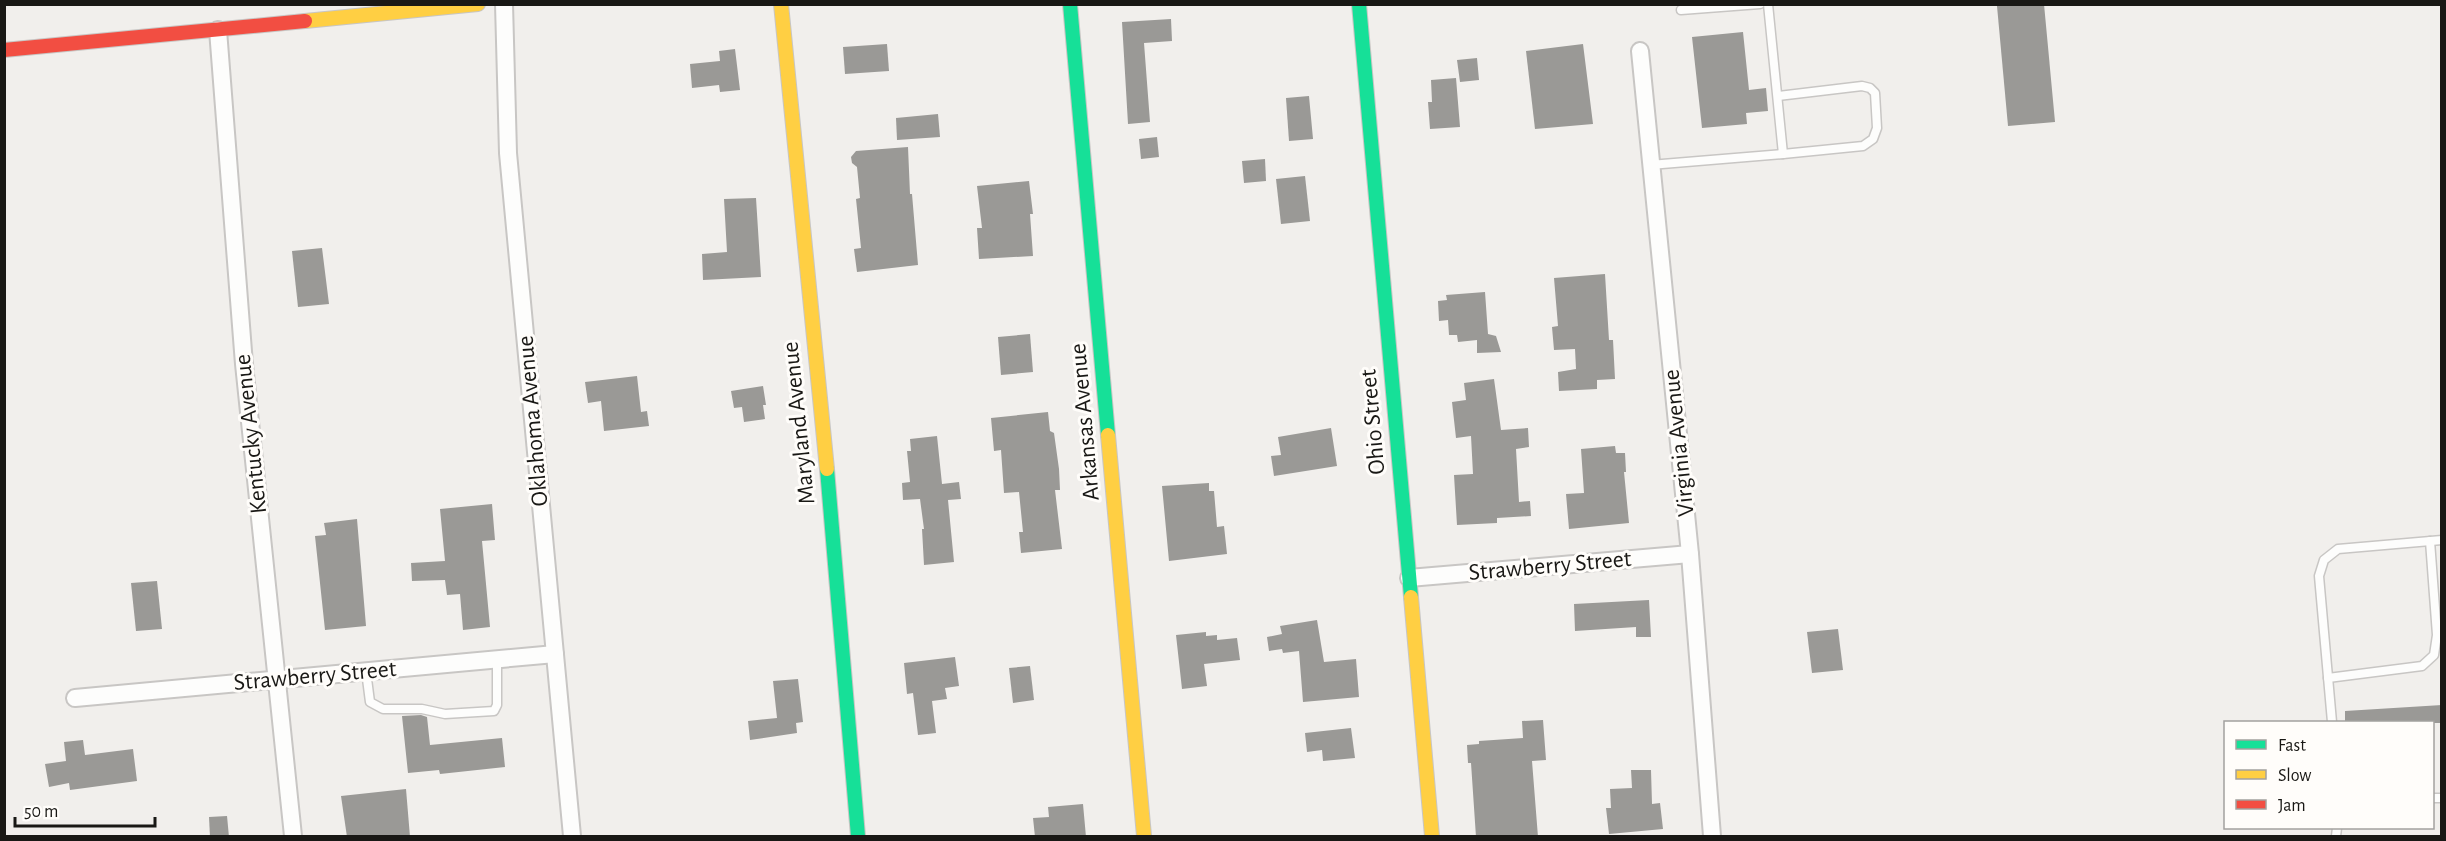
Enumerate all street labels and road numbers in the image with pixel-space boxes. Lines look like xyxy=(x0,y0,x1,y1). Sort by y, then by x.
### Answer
street label: Oklahoma Avenue xyxy=(514,335,552,507)
street label: Maryland Avenue xyxy=(779,341,819,505)
street label: Arkansas Avenue xyxy=(1066,342,1104,502)
street label: Kentucky Avenue xyxy=(231,353,271,515)
street label: Ohio Street xyxy=(1356,368,1390,476)
street label: Virginia Avenue xyxy=(1659,368,1699,518)
street label: Strawberry Street xyxy=(1468,547,1633,585)
street label: Strawberry Street xyxy=(233,657,398,695)

